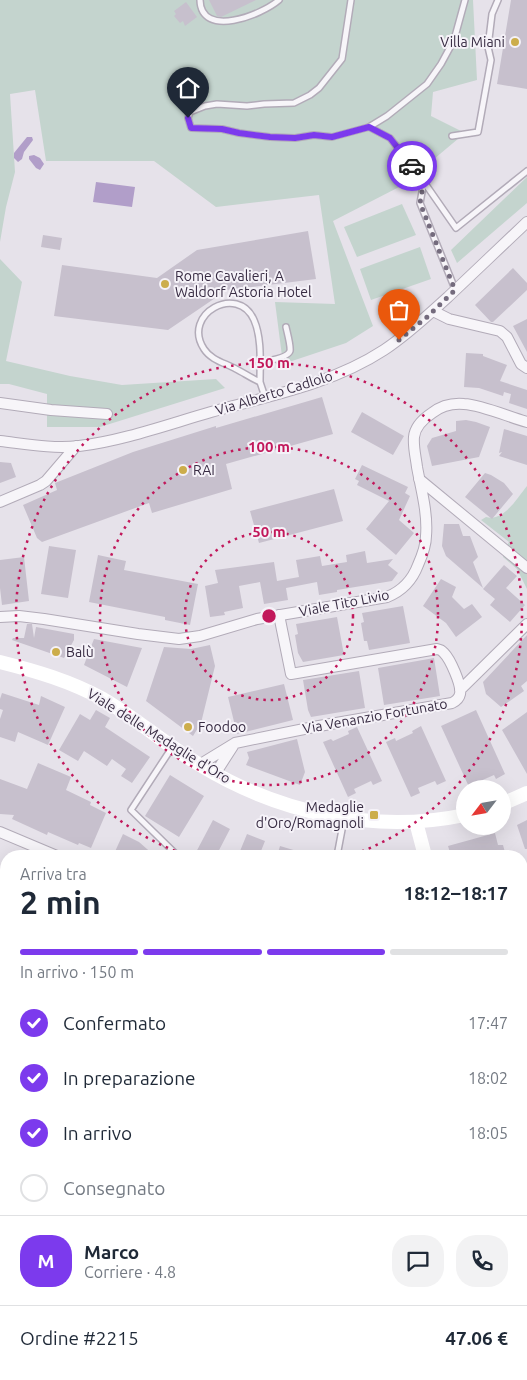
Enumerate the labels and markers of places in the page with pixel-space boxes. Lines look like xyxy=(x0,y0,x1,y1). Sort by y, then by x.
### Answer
place label: Villa Miani xyxy=(440,34,505,50)
marker: Villa Miani xyxy=(509,36,521,48)
pin xyxy=(167,67,209,118)
place label: Rome Cavalieri, A Waldorf Astoria Hotel xyxy=(175,268,312,300)
marker: Rome Cavalieri, A Waldorf Astoria Hotel xyxy=(159,278,171,290)
pin xyxy=(378,289,420,340)
place label: RAI xyxy=(193,462,215,478)
marker: RAI xyxy=(177,464,189,476)
centre of rings xyxy=(260,607,278,625)
place label: Balù xyxy=(66,644,94,660)
marker: Balù xyxy=(50,646,62,658)
place label: Foodoo xyxy=(198,719,246,735)
marker: Foodoo xyxy=(182,721,194,733)
place label: Medaglie d'Oro/Romagnoli xyxy=(256,799,364,831)
marker: Medaglie d'Oro/Romagnoli xyxy=(368,809,380,821)

